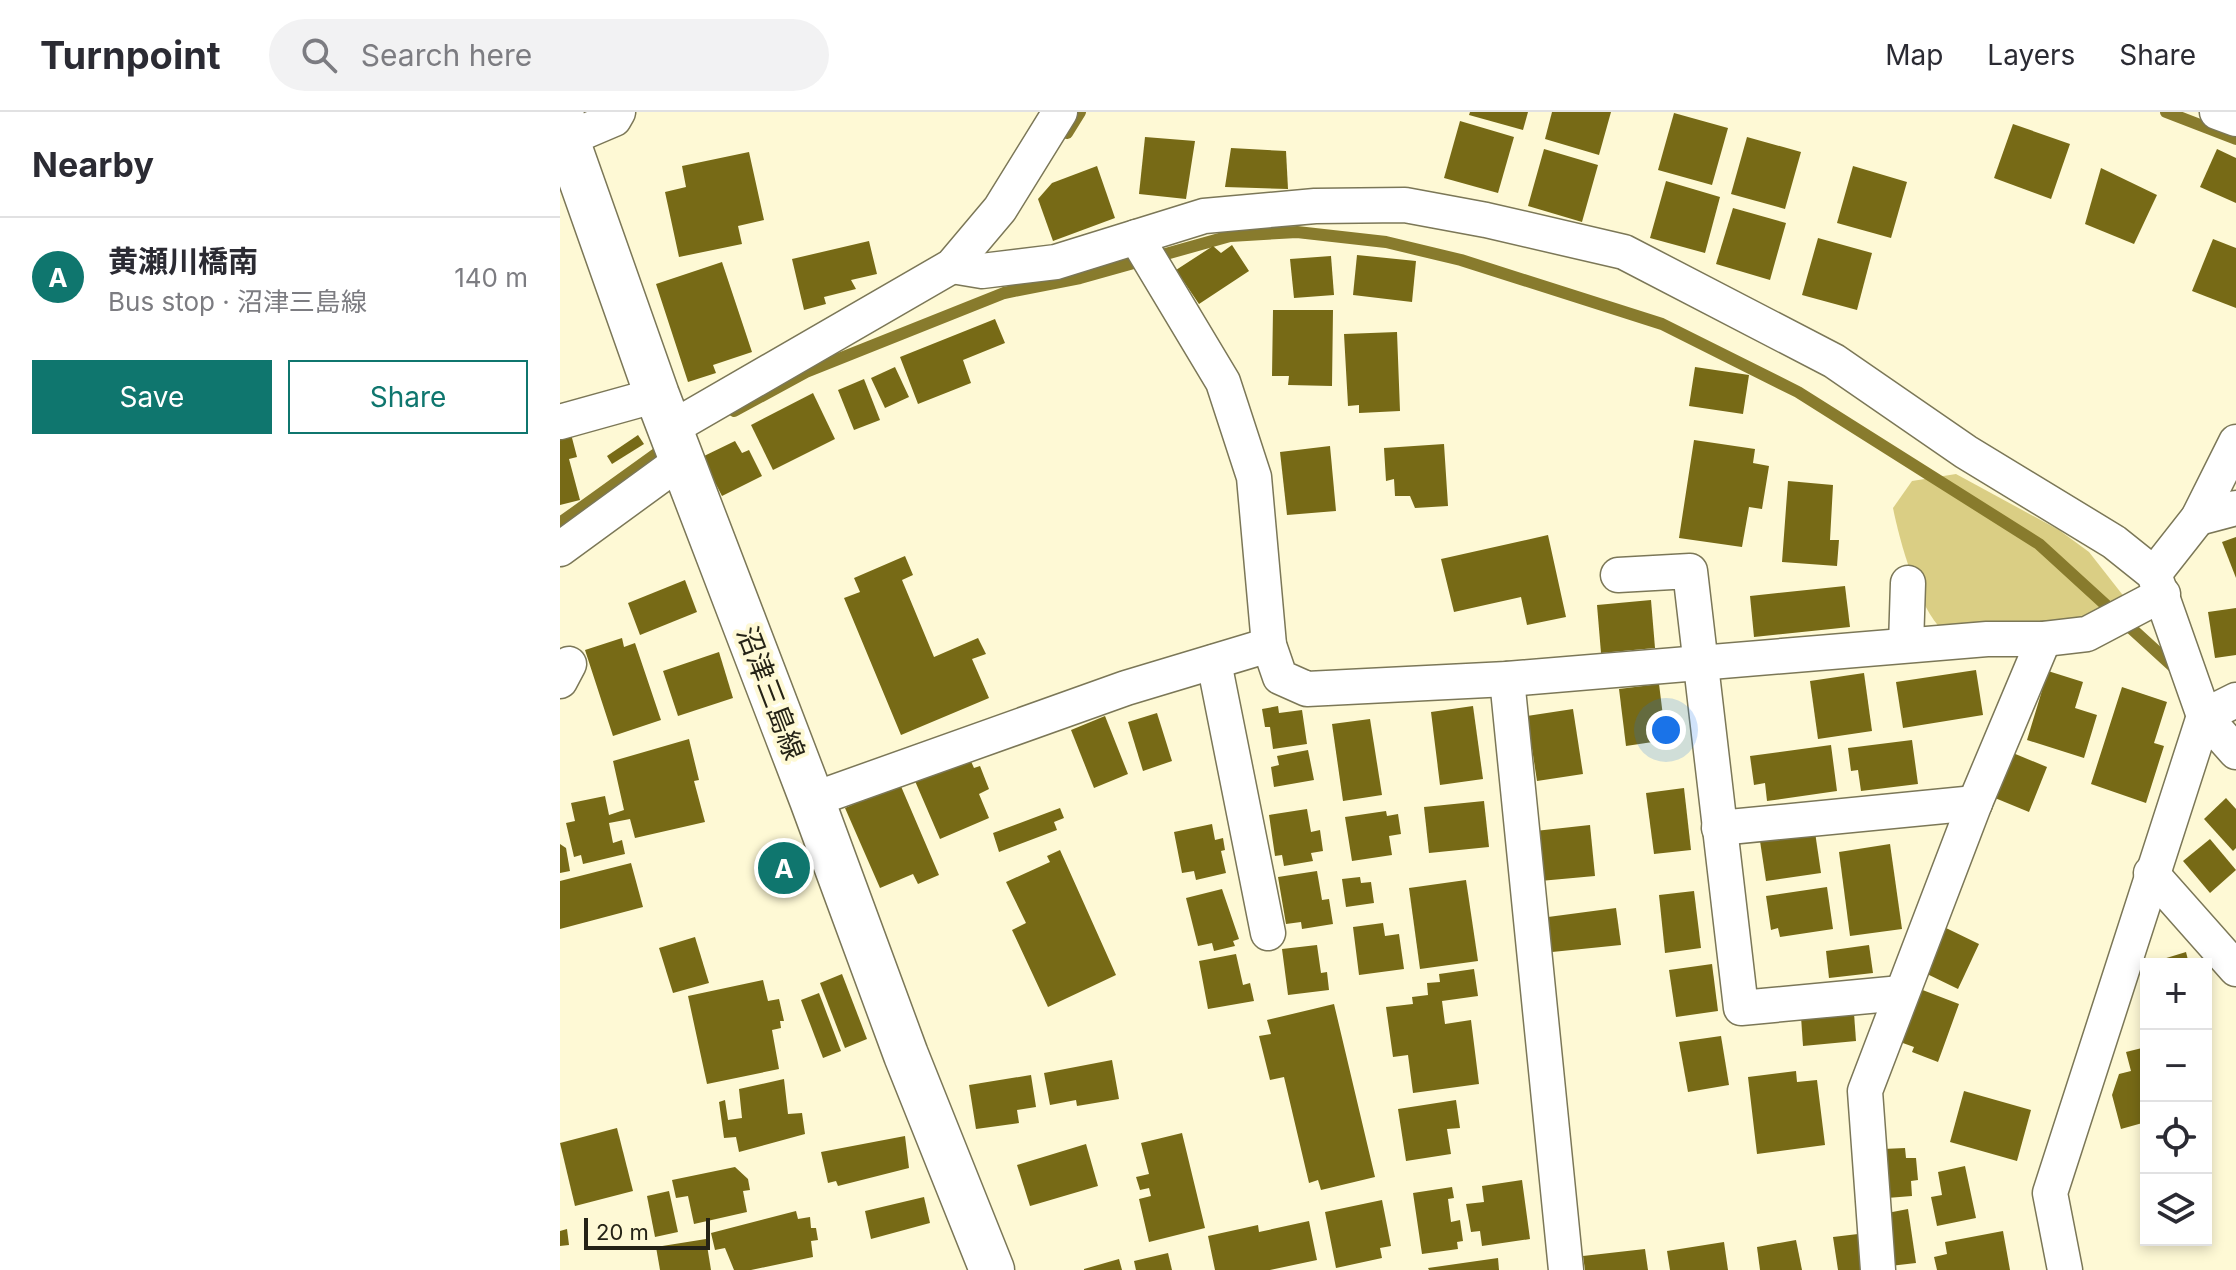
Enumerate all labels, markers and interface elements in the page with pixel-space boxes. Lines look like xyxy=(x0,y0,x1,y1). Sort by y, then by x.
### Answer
search box xyxy=(269,19,829,91)
text: Turnpoint xyxy=(40,32,221,78)
icon: search xyxy=(297,33,341,77)
text: Search here xyxy=(361,37,532,73)
text: Map xyxy=(1885,38,1943,72)
text: Layers xyxy=(1987,38,2075,72)
text: Share xyxy=(2119,38,2196,72)
text: Nearby xyxy=(32,144,154,185)
text: 黄瀬川橋南 xyxy=(108,243,258,279)
text: A xyxy=(48,262,68,293)
text: 140 m xyxy=(454,262,528,293)
text: Bus stop · 沼津三島線 xyxy=(108,286,367,317)
button: Save xyxy=(32,360,272,434)
button: Share xyxy=(288,360,528,434)
street label: 沼津三島線 xyxy=(730,622,812,764)
your location xyxy=(1646,710,1686,750)
pin: A xyxy=(758,838,810,898)
map controls xyxy=(2140,958,2212,1246)
button: + xyxy=(2140,958,2212,1030)
button: − xyxy=(2140,1030,2212,1102)
button: locate xyxy=(2140,1102,2212,1174)
button: layers xyxy=(2140,1174,2212,1246)
scale bar xyxy=(584,1214,710,1250)
text: 20 m xyxy=(596,1219,649,1245)

